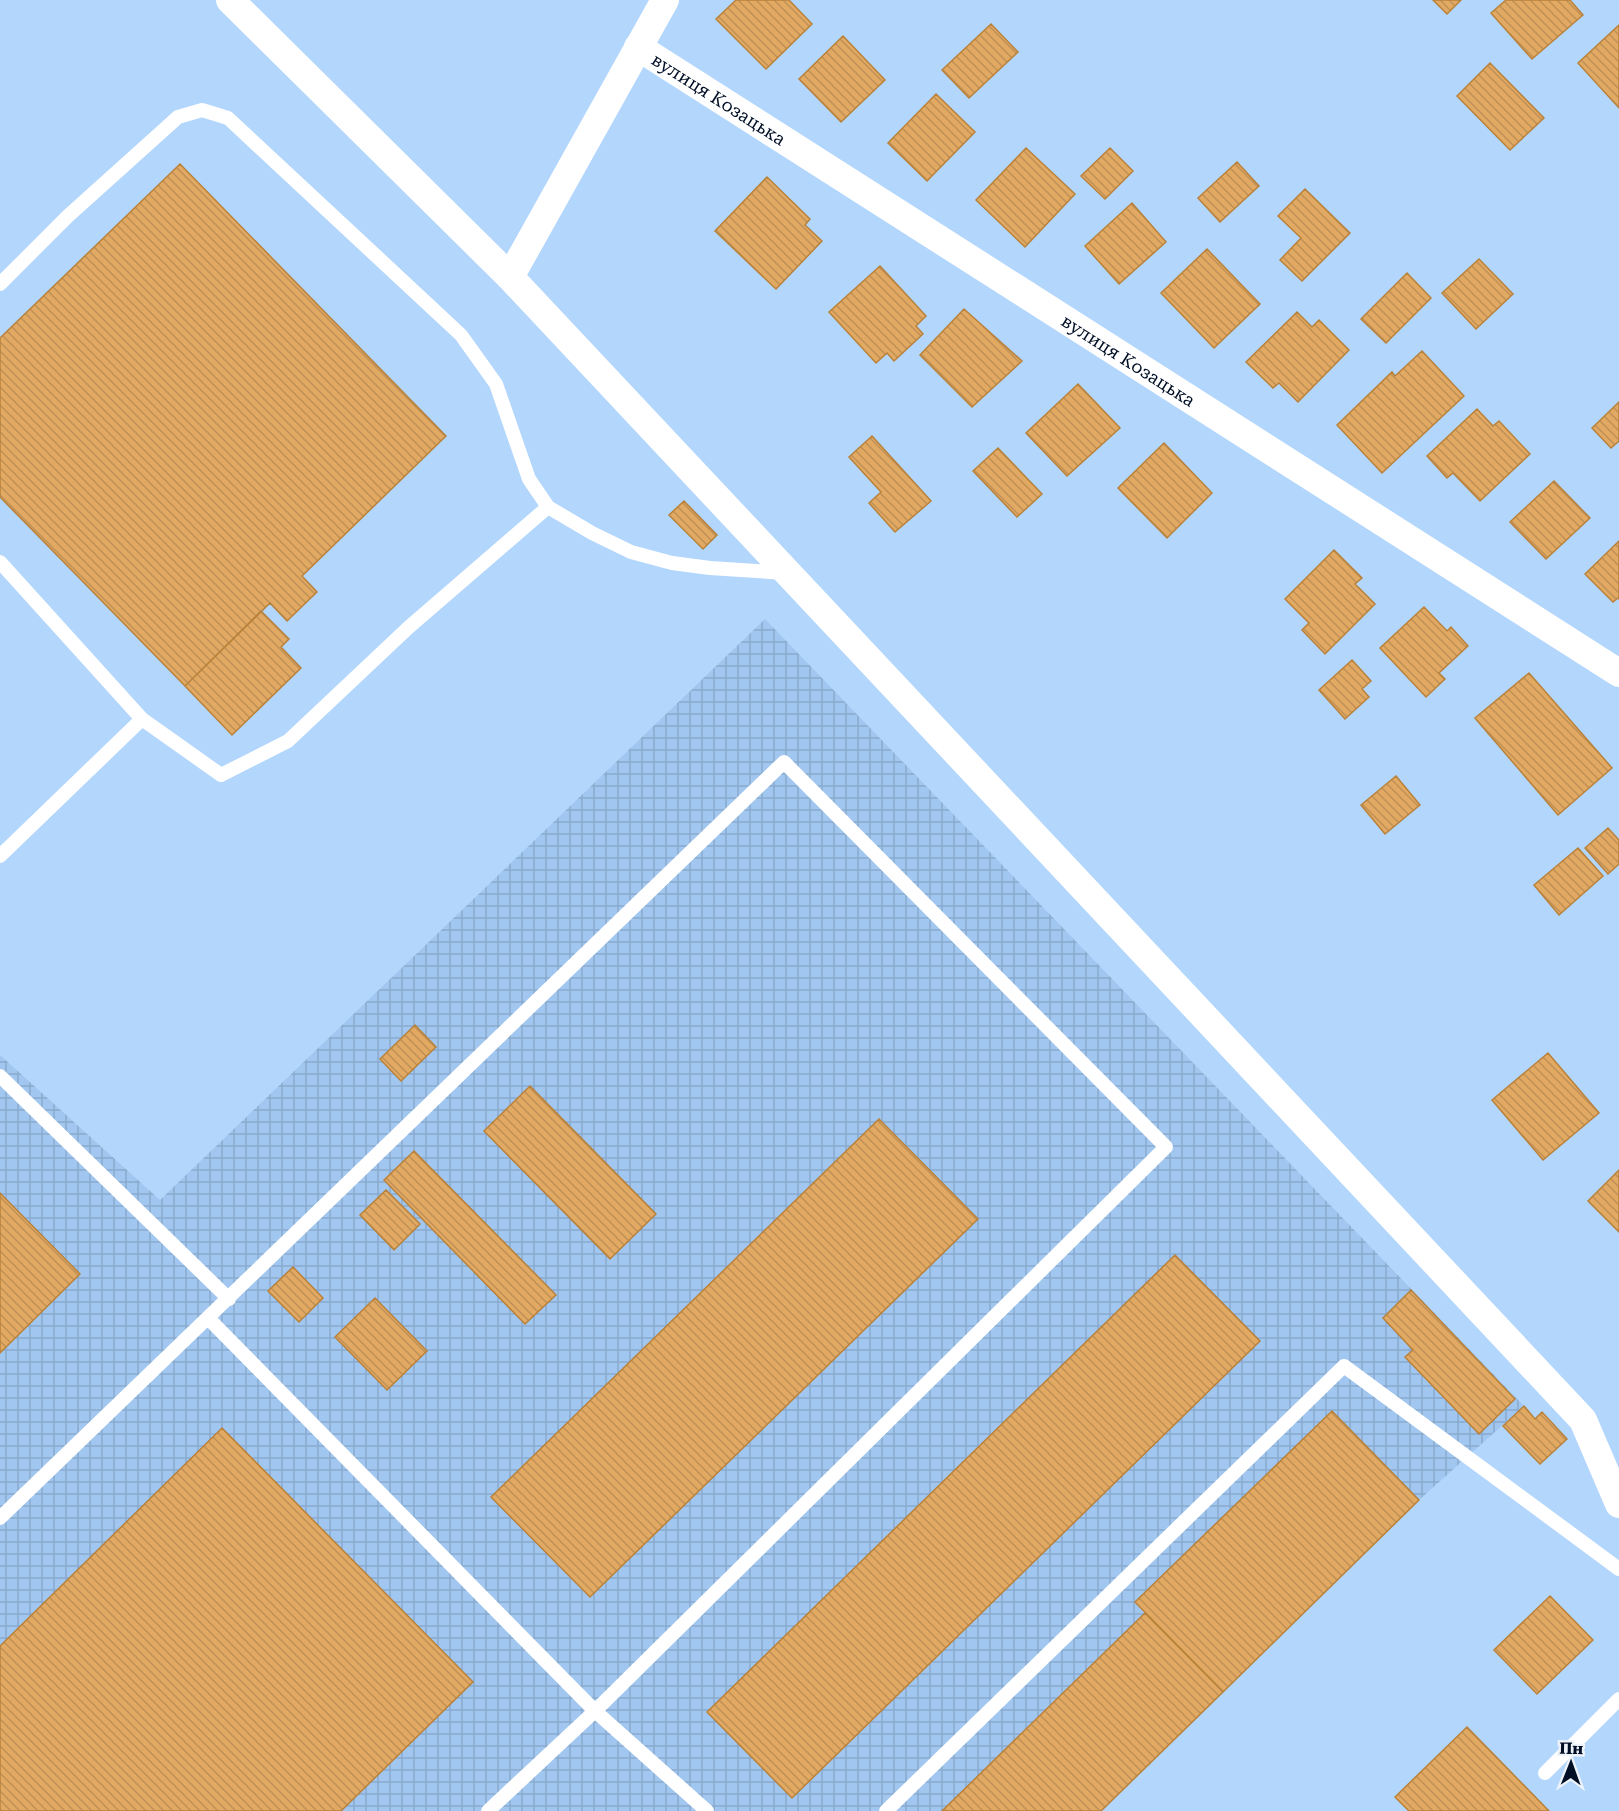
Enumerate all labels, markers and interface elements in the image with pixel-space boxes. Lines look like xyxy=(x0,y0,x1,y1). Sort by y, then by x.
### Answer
street label: вулиця Козацька xyxy=(648,48,790,149)
street label: вулиця Козацька xyxy=(1058,310,1200,411)
north arrow xyxy=(1541,1733,1601,1793)
text: Пн xyxy=(1559,1739,1584,1758)

